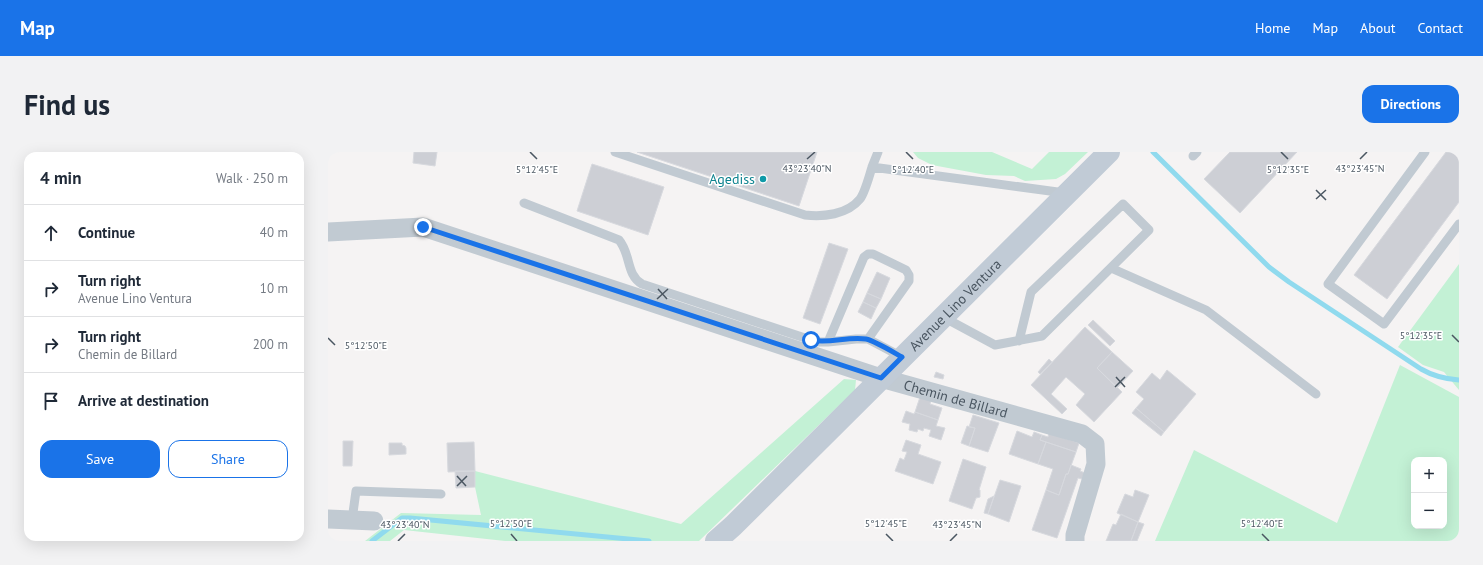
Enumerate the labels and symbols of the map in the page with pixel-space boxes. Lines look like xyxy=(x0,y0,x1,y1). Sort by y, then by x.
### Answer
text: 43°23'40"N xyxy=(782,162,832,175)
text: 43°23'45"N xyxy=(1335,162,1385,175)
text: 5°12'45"E xyxy=(516,163,558,176)
text: 5°12'40"E xyxy=(892,163,934,176)
text: 5°12'35"E xyxy=(1267,163,1309,176)
place label: Agediss xyxy=(709,170,755,188)
marker: Agediss xyxy=(758,174,768,184)
route end xyxy=(414,218,432,236)
street label: Avenue Lino Ventura xyxy=(905,255,1005,355)
text: 5°12'35"E xyxy=(1400,329,1442,342)
route start xyxy=(802,331,820,349)
text: 5°12'50"E xyxy=(345,339,387,352)
street label: Chemin de Billard xyxy=(902,376,1010,422)
text: 5°12'50"E xyxy=(490,517,532,530)
text: 5°12'45"E xyxy=(865,517,907,530)
text: 5°12'40"E xyxy=(1241,517,1283,530)
text: 43°23'40"N xyxy=(380,518,430,531)
text: 43°23'45"N xyxy=(932,518,982,531)

